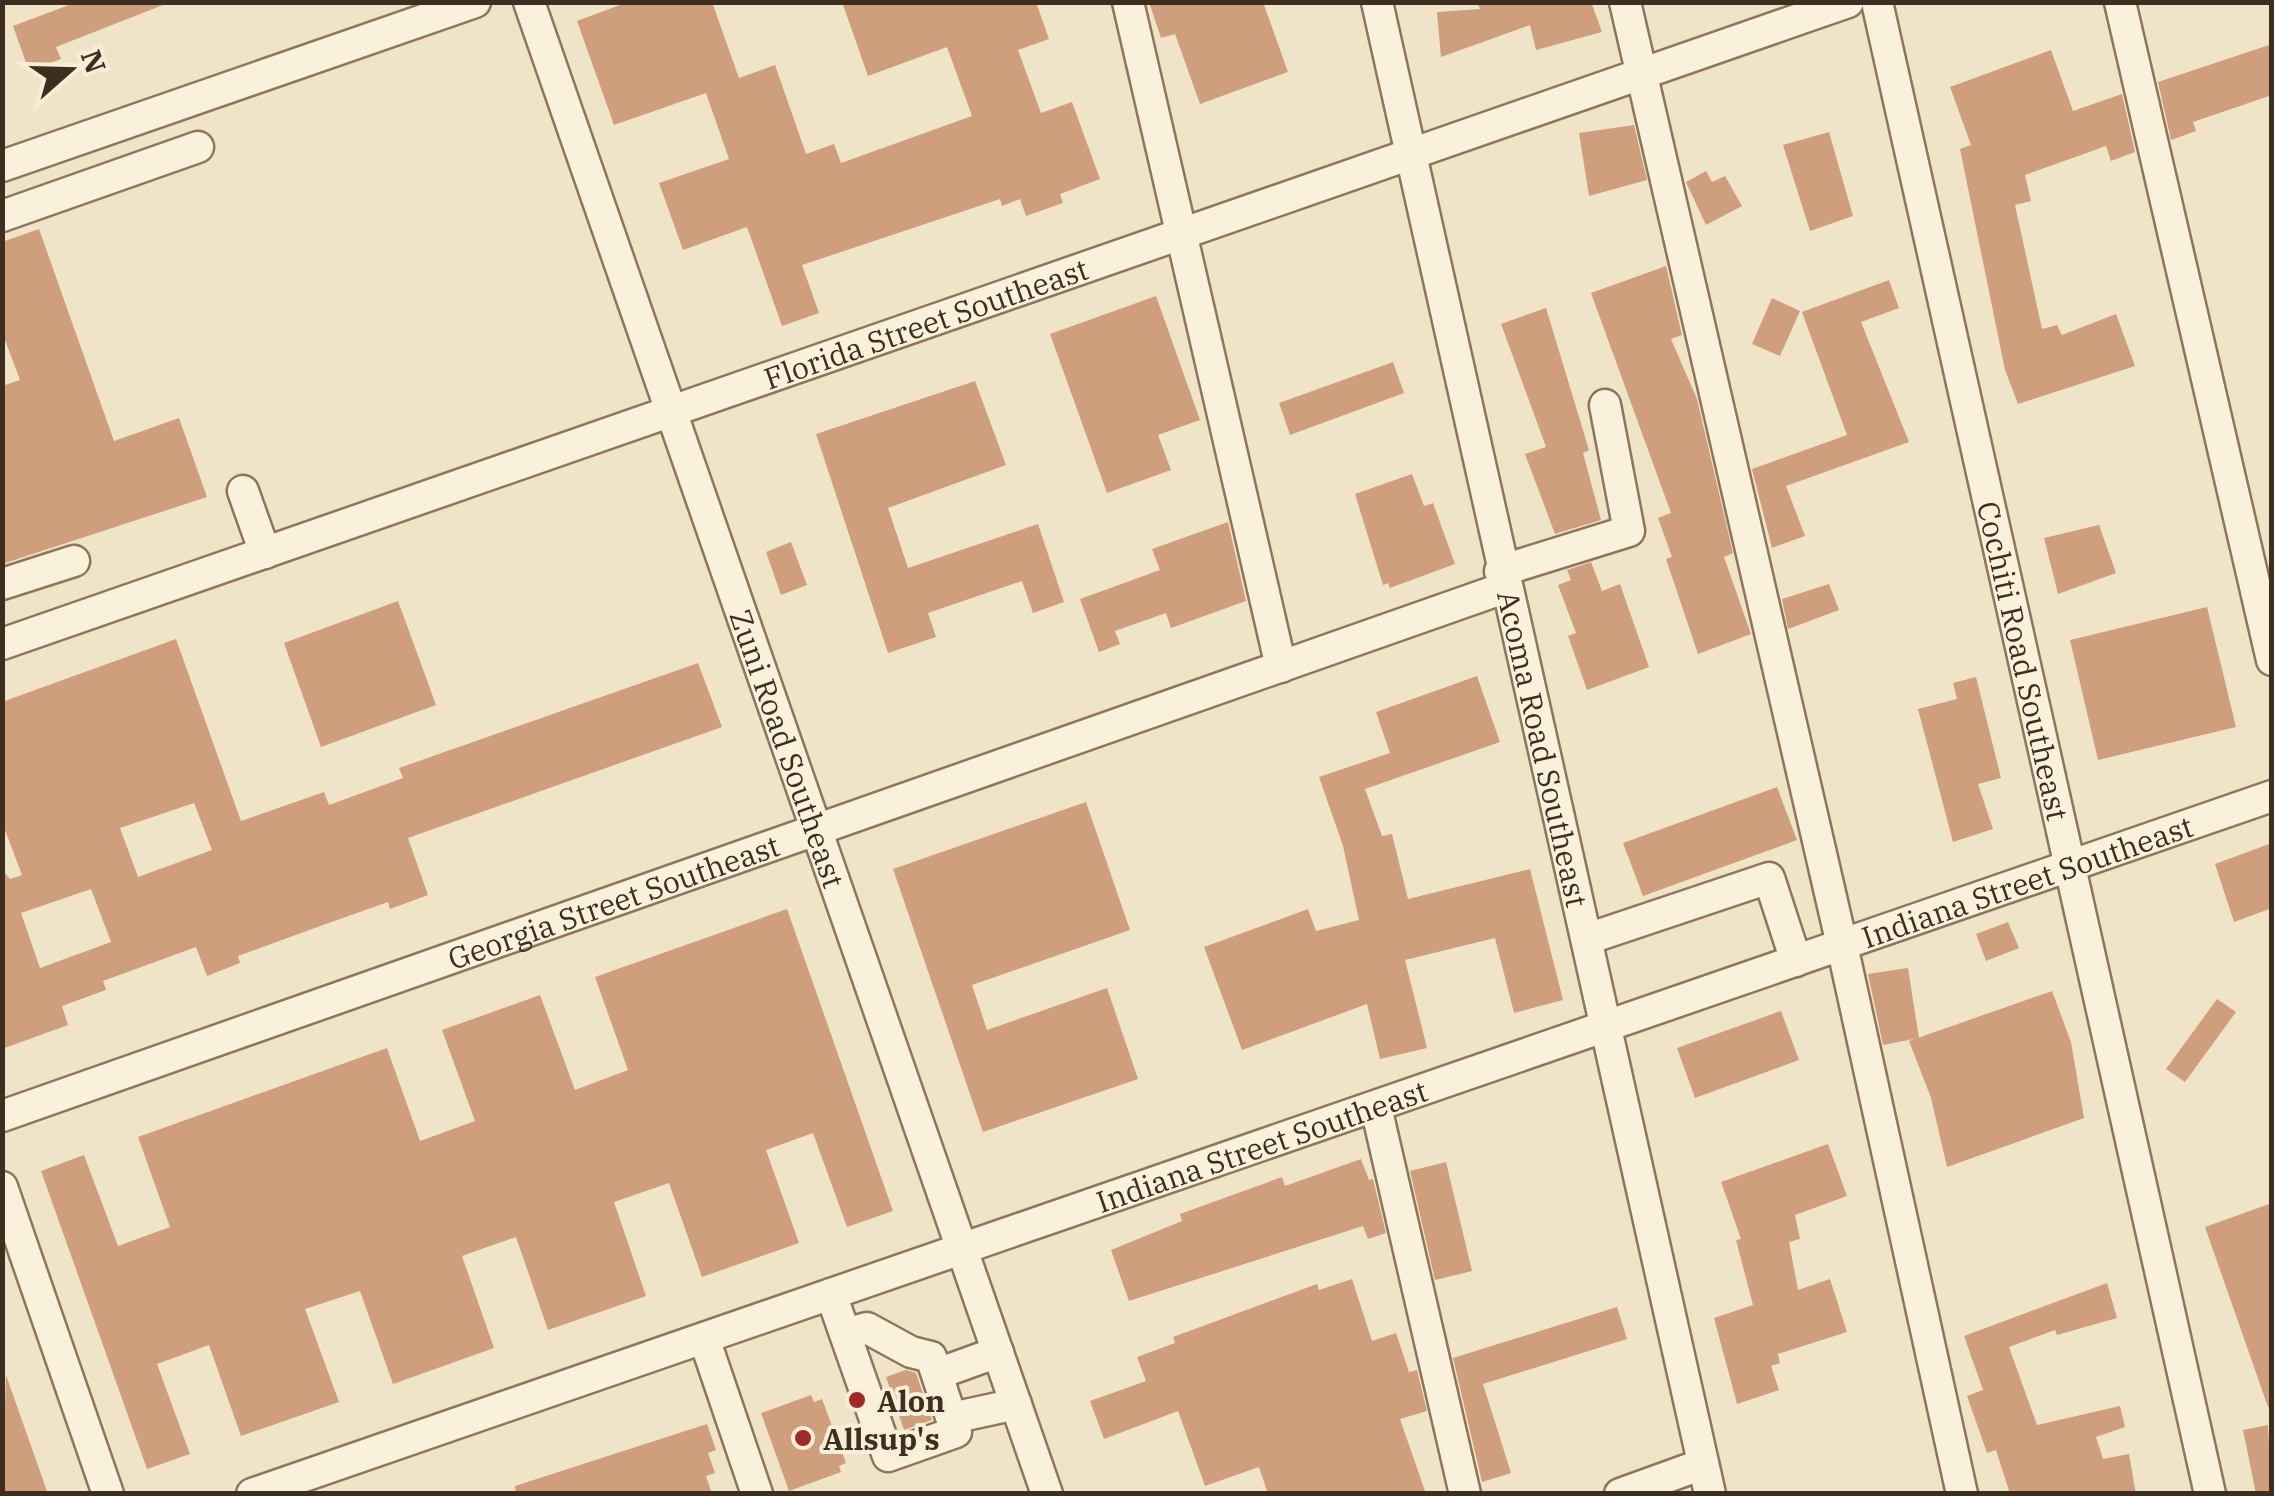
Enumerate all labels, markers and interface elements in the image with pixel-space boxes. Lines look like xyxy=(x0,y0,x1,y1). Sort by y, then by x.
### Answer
north arrow xyxy=(20,20,120,120)
text: N xyxy=(73,45,115,78)
street label: Florida Street Southeast xyxy=(758,248,1093,397)
street label: Cochiti Road Southeast xyxy=(1970,497,2079,824)
street label: Acoma Road Southeast xyxy=(1489,587,1598,911)
street label: Zuni Road Southeast xyxy=(722,604,854,893)
street label: Indiana Street Southeast xyxy=(1856,805,2198,956)
street label: Georgia Street Southeast xyxy=(442,825,784,977)
street label: Indiana Street Southeast xyxy=(1091,1070,1432,1220)
place label: Alon xyxy=(877,1381,945,1420)
marker: Alon xyxy=(846,1389,868,1411)
place label: Allsup's xyxy=(823,1419,940,1458)
marker: Allsup's xyxy=(792,1427,814,1449)

